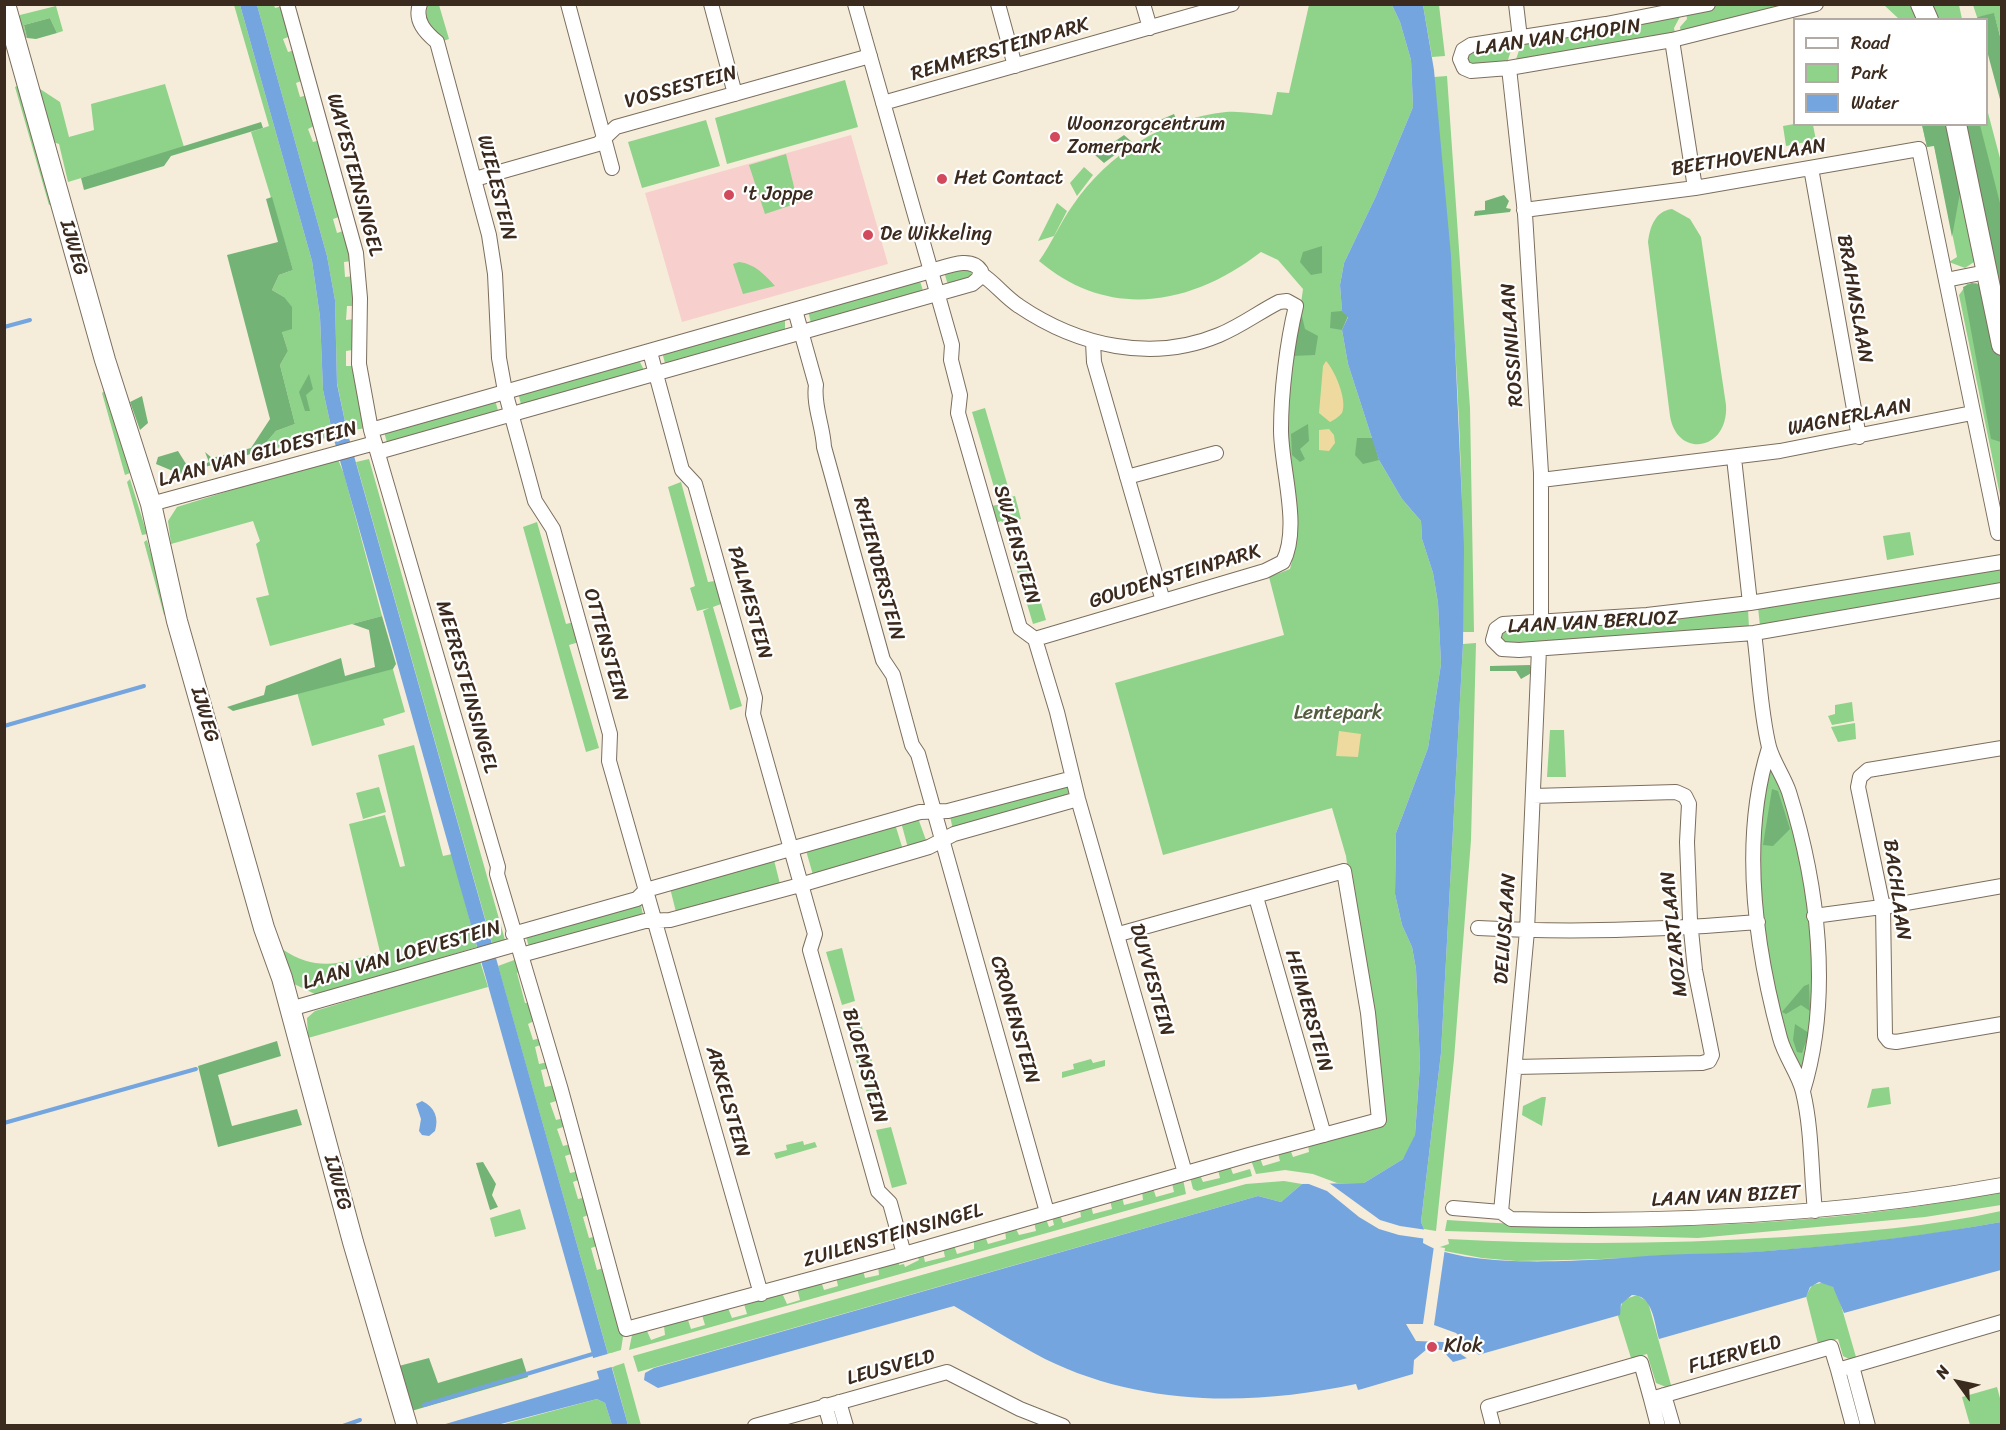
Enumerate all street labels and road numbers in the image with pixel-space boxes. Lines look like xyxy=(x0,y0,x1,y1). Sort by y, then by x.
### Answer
street label: REMMERSTEINPARK xyxy=(908,13,1092,87)
street label: LAAN VAN CHOPIN xyxy=(1474,14,1642,62)
street label: VOSSESTEIN xyxy=(622,61,740,115)
street label: WAYESTEINSINGEL xyxy=(321,91,387,259)
street label: WIELESTEIN xyxy=(471,133,521,243)
street label: BEETHOVENLAAN xyxy=(1670,134,1828,182)
street label: IJWEG xyxy=(54,218,92,278)
street label: BRAHMSLAAN xyxy=(1831,233,1877,365)
street label: ROSSINILAAN xyxy=(1497,282,1529,408)
street label: WAGNERLAAN xyxy=(1786,394,1914,442)
street label: LAAN VAN GILDESTEIN xyxy=(156,417,360,493)
street label: SWAENSTEIN xyxy=(988,483,1044,607)
street label: RHIENDERSTEIN xyxy=(847,495,909,643)
street label: GOUDENSTEINPARK xyxy=(1087,540,1263,614)
street label: PALMESTEIN xyxy=(721,544,777,662)
street label: OTTENSTEIN xyxy=(577,586,633,704)
street label: MEERESTEINSINGEL xyxy=(430,598,502,776)
street label: LAAN VAN BERLIOZ xyxy=(1507,607,1679,639)
street label: IJWEG xyxy=(185,685,223,745)
street label: BACHLAAN xyxy=(1877,838,1915,942)
street label: MOZARTLAAN xyxy=(1656,870,1694,998)
street label: DELIUSLAAN xyxy=(1490,873,1522,985)
street label: LAAN VAN LOEVESTEIN xyxy=(300,916,504,996)
street label: DUYVESTEIN xyxy=(1124,921,1178,1039)
street label: HEIMERSTEIN xyxy=(1279,947,1337,1075)
street label: CRONENSTEIN xyxy=(984,953,1044,1087)
street label: BLOEMSTEIN xyxy=(836,1006,892,1126)
street label: ARKELSTEIN xyxy=(700,1044,754,1160)
street label: IJWEG xyxy=(318,1153,356,1213)
street label: LAAN VAN BIZET xyxy=(1651,1181,1801,1213)
street label: ZUILENSTEINSINGEL xyxy=(800,1199,986,1273)
street label: FLIERVELD xyxy=(1686,1330,1784,1380)
street label: LEUSVELD xyxy=(844,1345,938,1391)

